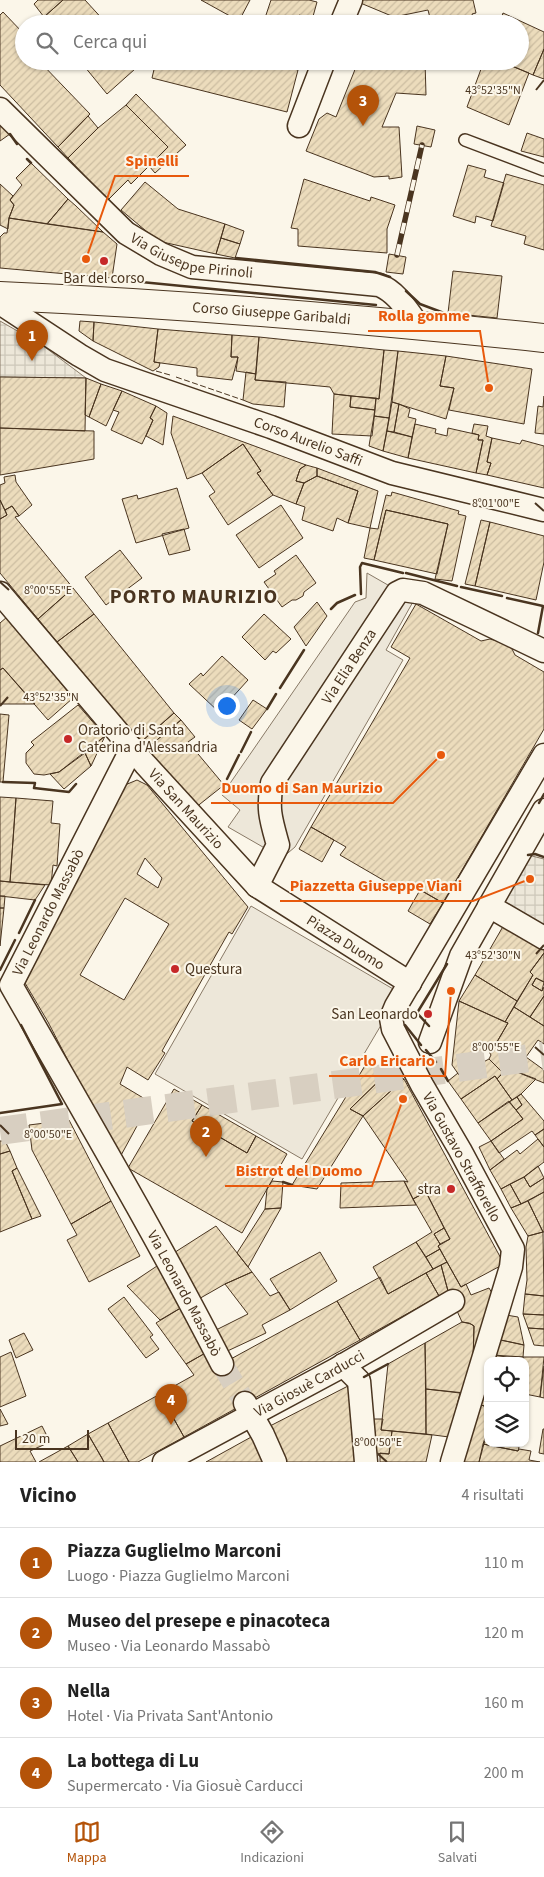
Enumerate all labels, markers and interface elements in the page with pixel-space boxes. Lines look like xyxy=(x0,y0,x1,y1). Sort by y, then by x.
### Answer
search box xyxy=(15,15,529,70)
icon: search xyxy=(33,29,61,57)
text: Cerca qui xyxy=(73,29,147,56)
text: 43°52'35"N xyxy=(465,82,521,99)
pin: 3 xyxy=(347,85,379,126)
callout: Spinelli xyxy=(115,145,189,176)
text: Spinelli xyxy=(125,150,179,172)
street label: Via Giuseppe Pirinoli xyxy=(126,228,254,284)
marker: Bar del corso xyxy=(98,255,110,267)
place label: Bar del corso xyxy=(63,268,145,289)
street label: Corso Giuseppe Garibaldi xyxy=(192,297,351,330)
callout: Rolla gomme xyxy=(368,300,480,331)
text: Rolla gomme xyxy=(378,305,470,327)
pin: 1 xyxy=(16,320,48,361)
street label: Corso Aurelio Saffi xyxy=(251,412,365,472)
text: 8°01'00"E xyxy=(472,495,520,512)
text: 8°00'55"E xyxy=(24,582,72,599)
district label: PORTO MAURIZIO xyxy=(110,583,278,611)
street label: Via Elia Benza xyxy=(317,625,382,708)
text: 43°52'35"N xyxy=(23,689,79,706)
your location xyxy=(214,693,240,719)
place label: Oratorio di Santa Caterina d'Alessandria xyxy=(78,720,218,758)
marker: Oratorio di Santa Caterina d'Alessandria xyxy=(62,733,74,745)
street label: Via San Maurizio xyxy=(143,764,228,854)
callout: Duomo di San Maurizio xyxy=(211,772,393,803)
text: Duomo di San Maurizio xyxy=(221,777,383,799)
street label: Via Leonardo Massabò xyxy=(7,845,90,979)
callout: Piazzetta Giuseppe Viani xyxy=(280,870,473,901)
text: Piazzetta Giuseppe Viani xyxy=(290,875,462,897)
street label: Piazza Duomo xyxy=(302,910,389,975)
text: 43°52'30"N xyxy=(465,947,521,964)
place label: Questura xyxy=(185,959,242,980)
marker: Questura xyxy=(169,963,181,975)
place label: San Leonardo xyxy=(331,1004,418,1025)
marker: San Leonardo xyxy=(422,1008,434,1020)
text: 8°00'55"E xyxy=(472,1039,520,1056)
callout: Carlo Ericario xyxy=(329,1045,445,1076)
text: Carlo Ericario xyxy=(339,1050,435,1072)
street label: Via Gustavo Strafforello xyxy=(417,1088,506,1226)
pin: 2 xyxy=(190,1116,222,1157)
text: 8°00'50"E xyxy=(24,1126,72,1143)
callout: Bistrot del Duomo xyxy=(225,1155,372,1186)
text: Bistrot del Duomo xyxy=(236,1160,363,1182)
place label: stra xyxy=(418,1179,441,1200)
marker: stra xyxy=(445,1183,457,1195)
street label: Via Leonardo Massabò xyxy=(142,1227,226,1360)
street label: Via Giosuè Carducci xyxy=(250,1345,368,1423)
map controls xyxy=(484,1357,529,1447)
button: locate xyxy=(484,1357,529,1402)
pin: 4 xyxy=(155,1384,187,1425)
button: layers xyxy=(484,1402,529,1447)
scale bar xyxy=(15,1427,89,1450)
text: 20 m xyxy=(22,1429,50,1449)
text: 8°00'50"E xyxy=(354,1434,402,1451)
text: Vicino xyxy=(20,1480,77,1510)
text: 4 risultati xyxy=(462,1484,524,1506)
text: Piazza Guglielmo Marconi xyxy=(67,1538,281,1565)
text: 1 xyxy=(32,1552,40,1574)
text: 110 m xyxy=(484,1552,524,1574)
text: Luogo · Piazza Guglielmo Marconi xyxy=(67,1565,290,1587)
text: Museo del presepe e pinacoteca xyxy=(67,1608,330,1635)
text: 2 xyxy=(32,1622,40,1644)
text: 120 m xyxy=(484,1622,524,1644)
text: Museo · Via Leonardo Massabò xyxy=(67,1635,270,1657)
text: Nella xyxy=(67,1678,110,1705)
text: 3 xyxy=(32,1692,40,1714)
text: 160 m xyxy=(484,1692,524,1714)
text: Hotel · Via Privata Sant'Antonio xyxy=(67,1705,273,1727)
text: La bottega di Lu xyxy=(67,1748,199,1775)
text: 4 xyxy=(32,1762,40,1784)
text: 200 m xyxy=(484,1762,524,1784)
text: Supermercato · Via Giosuè Carducci xyxy=(67,1775,303,1797)
tab: Mappa xyxy=(67,1818,106,1868)
tab: Indicazioni xyxy=(240,1818,304,1868)
tab: Salvati xyxy=(438,1818,477,1868)

